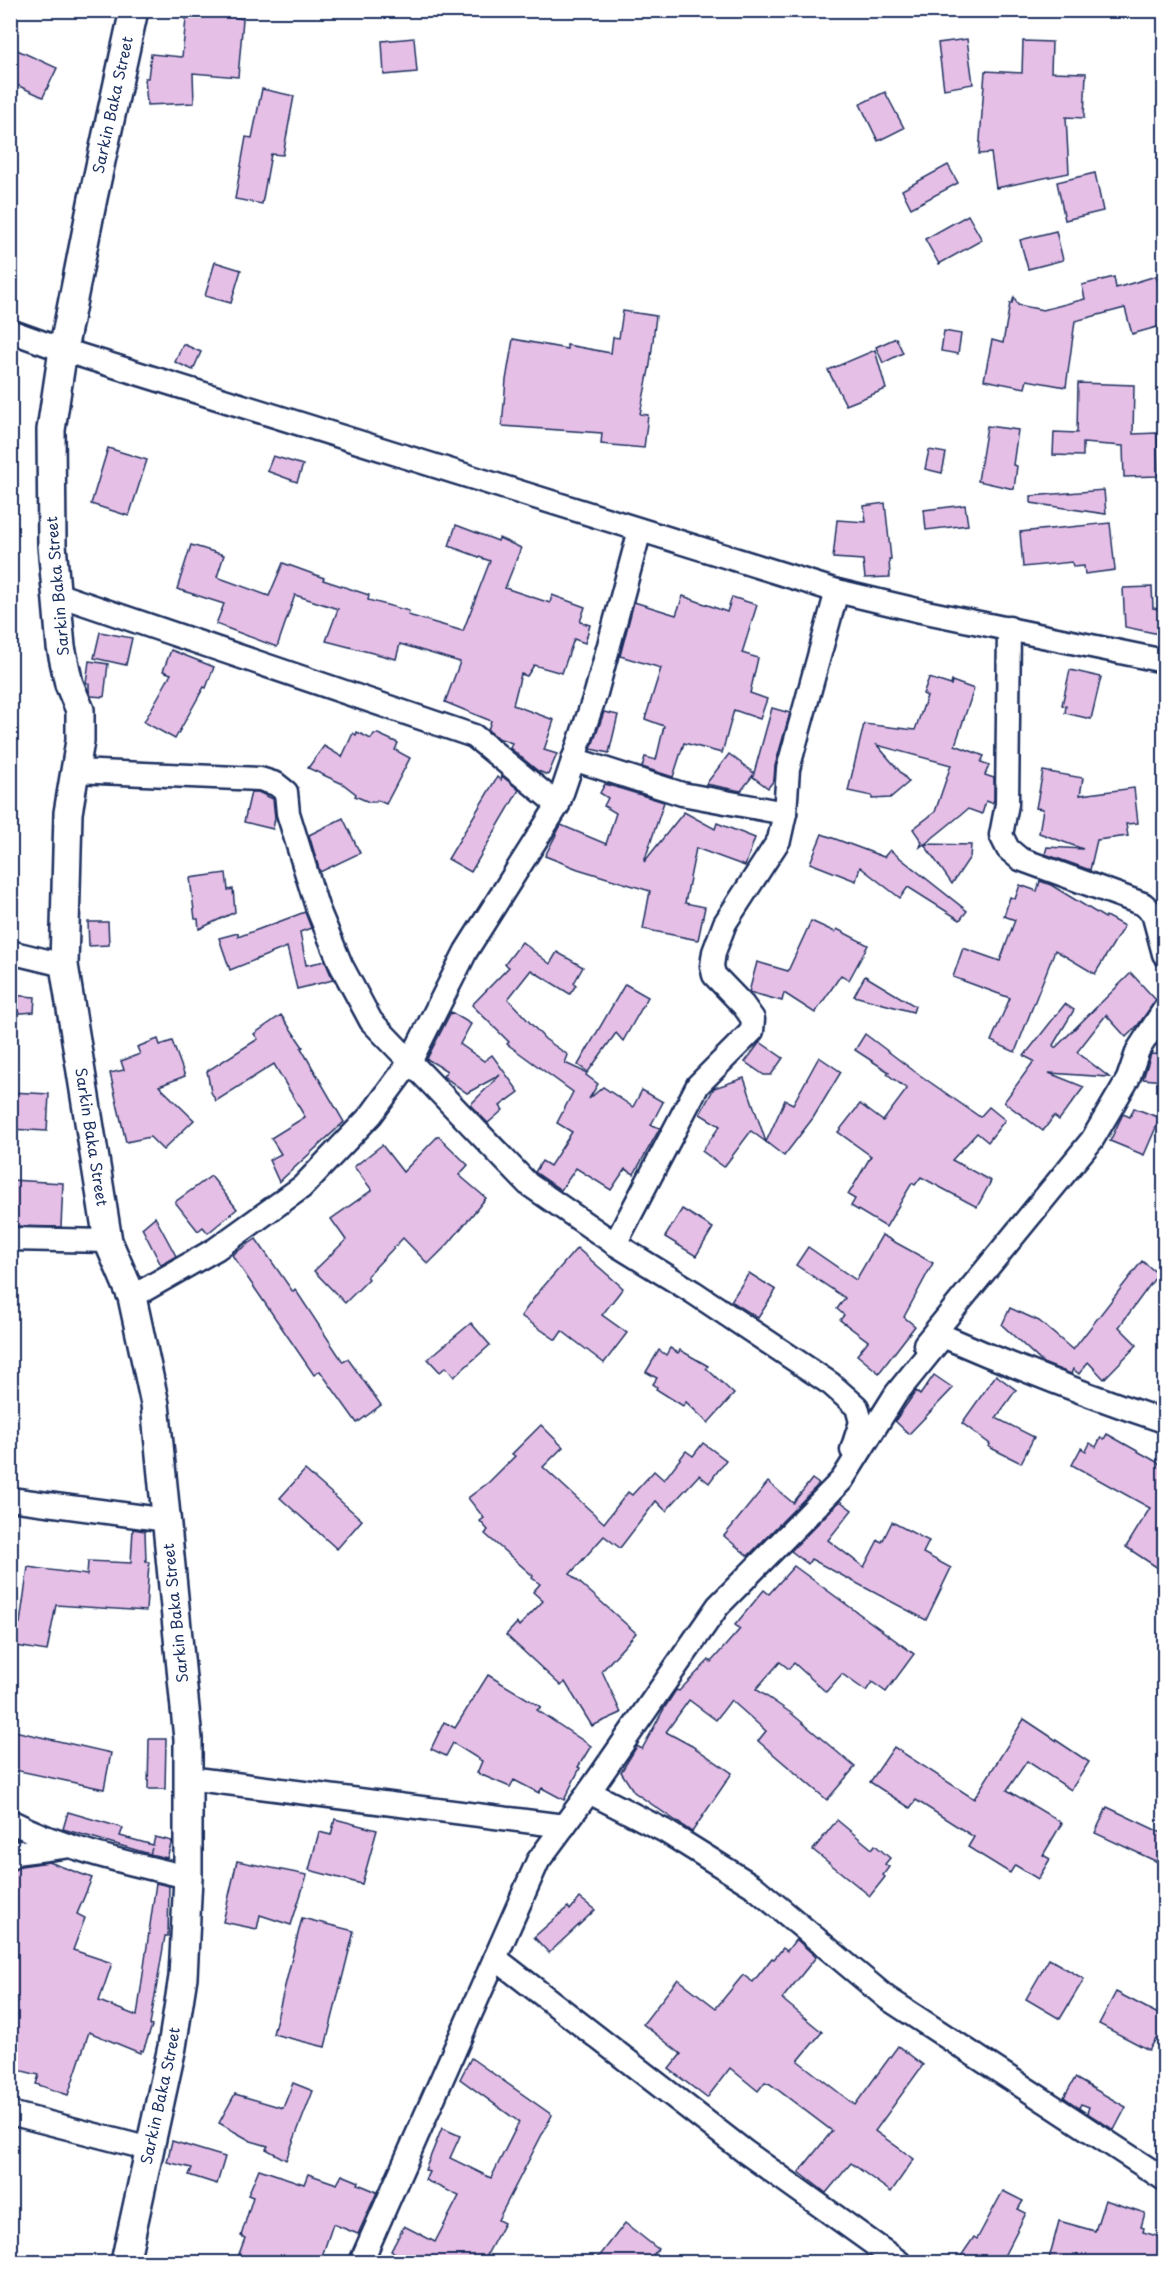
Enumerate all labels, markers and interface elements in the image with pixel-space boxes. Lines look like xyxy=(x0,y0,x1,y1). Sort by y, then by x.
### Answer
street label: Sarkin Baka Street xyxy=(86,34,138,176)
street label: Sarkin Baka Street xyxy=(39,515,74,657)
street label: Sarkin Baka Street xyxy=(70,1066,115,1208)
street label: Sarkin Baka Street xyxy=(156,1542,193,1684)
street label: Sarkin Baka Street xyxy=(134,2025,185,2166)

